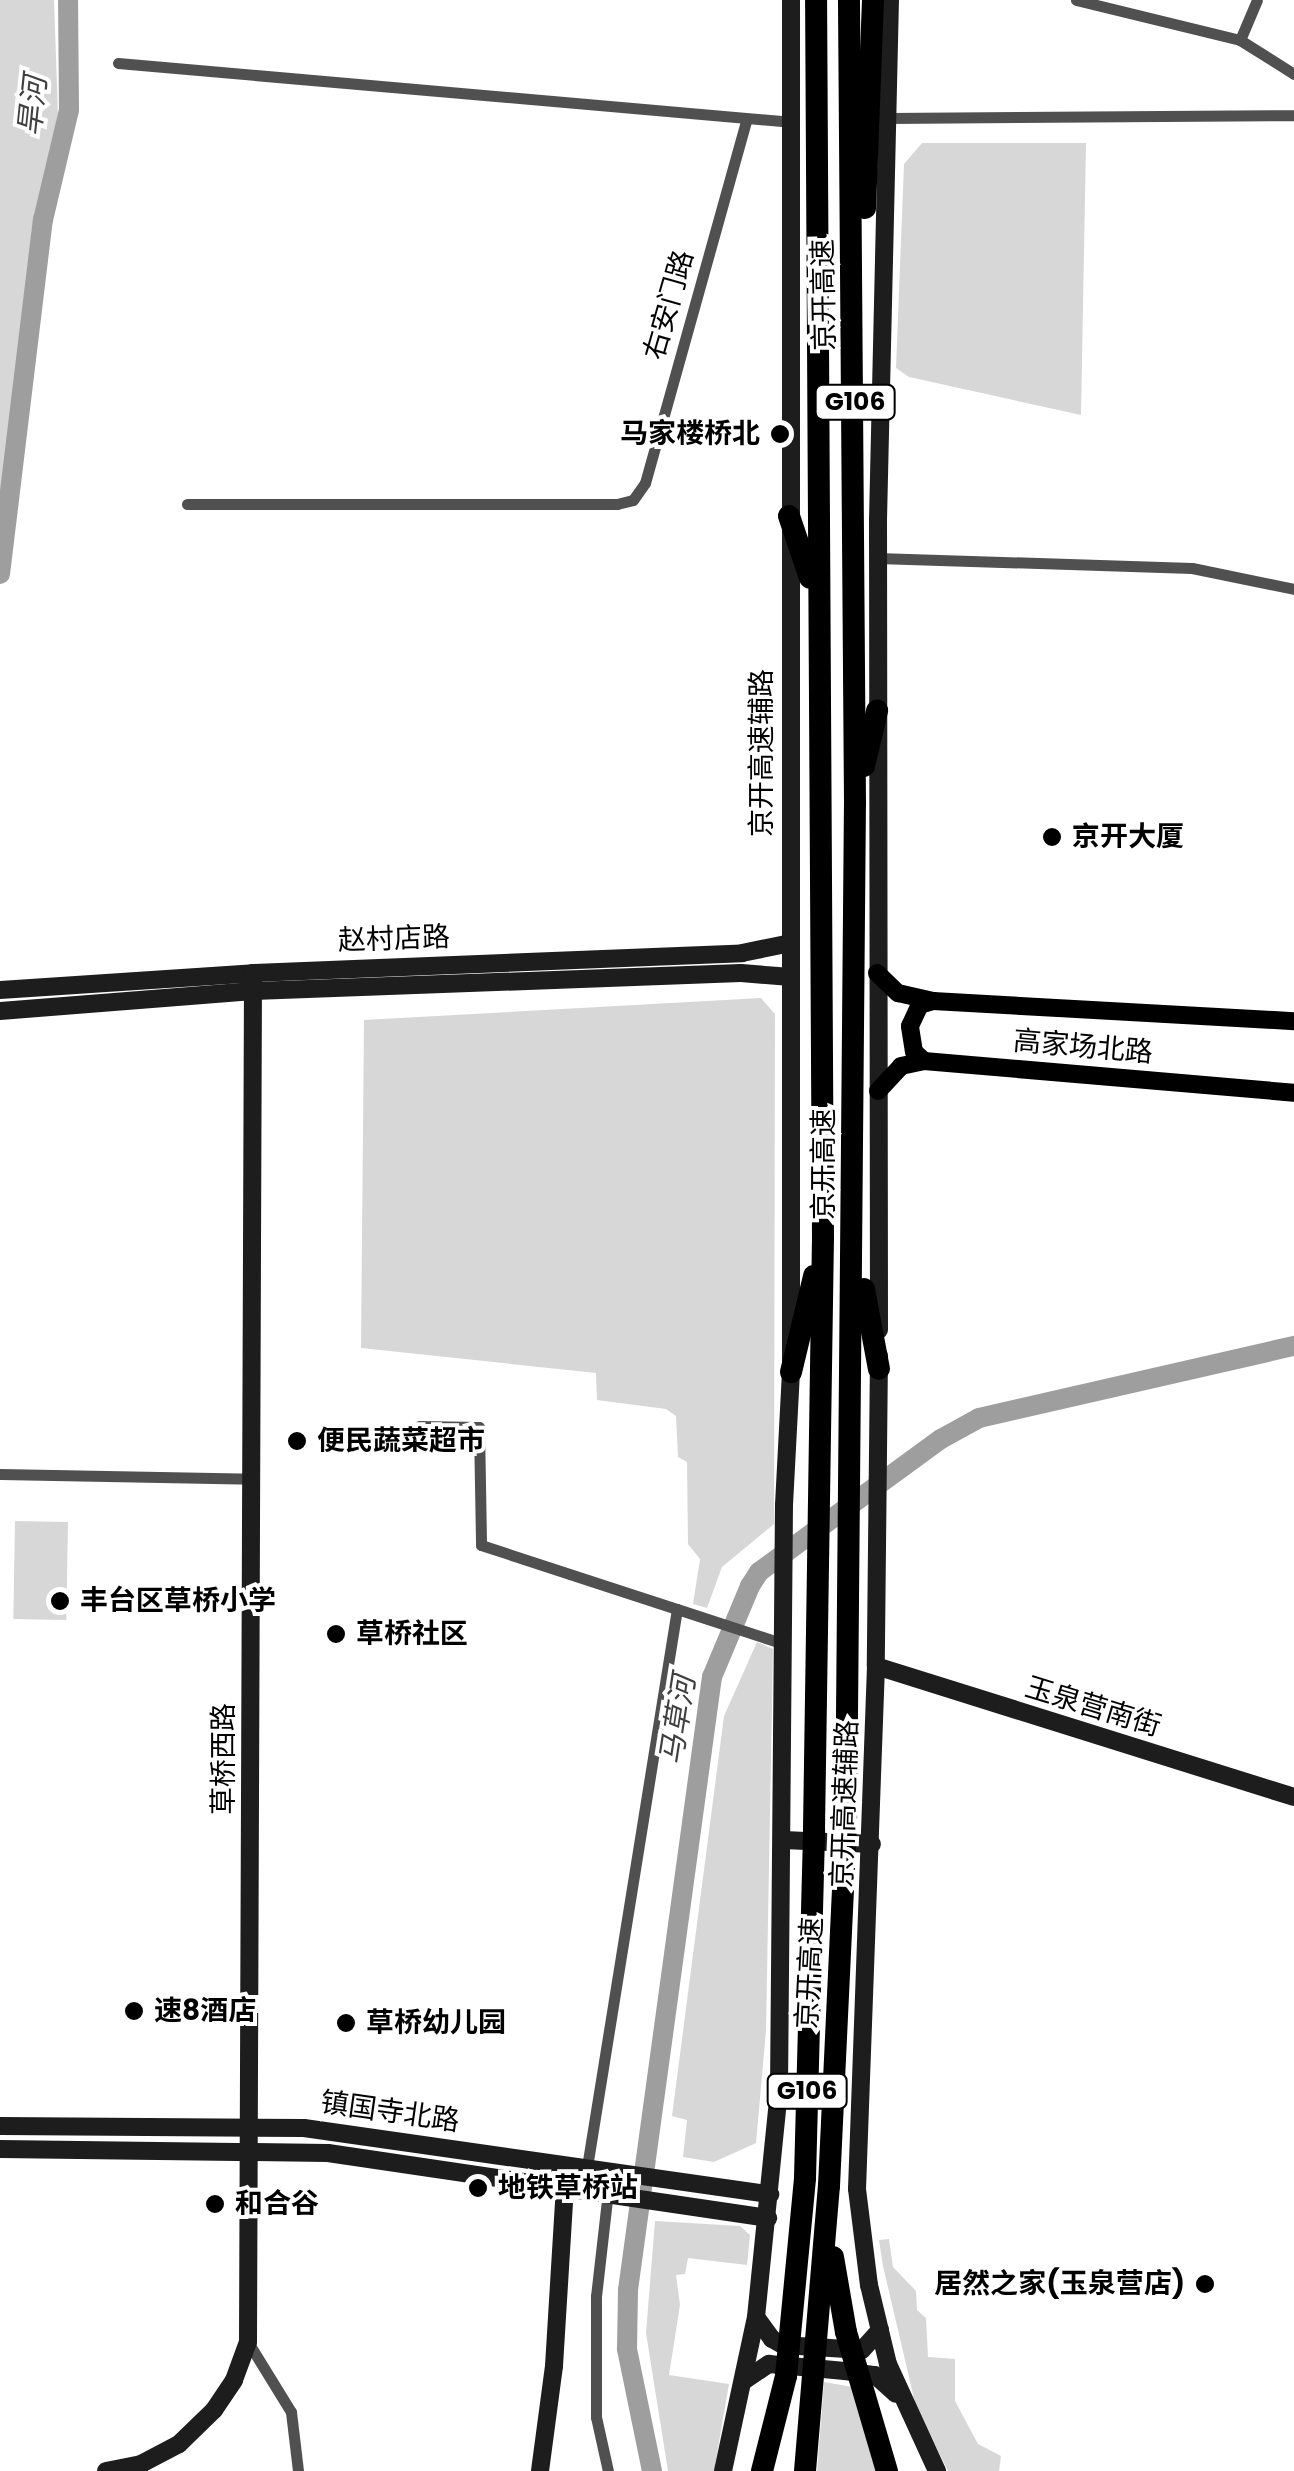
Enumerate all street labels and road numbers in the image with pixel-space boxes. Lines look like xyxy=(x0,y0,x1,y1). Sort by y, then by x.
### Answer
street label: 京开高速 xyxy=(806,239,842,351)
street label: 右安门路 xyxy=(637,247,701,363)
road number: G106 xyxy=(812,382,898,422)
street label: 京开高速辅路 xyxy=(745,669,779,837)
street label: 赵村店路 xyxy=(337,920,451,958)
street label: 高家场北路 xyxy=(1012,1024,1154,1070)
street label: 京开高速 xyxy=(807,1108,841,1220)
street label: 玉泉营南街 xyxy=(1021,1670,1165,1744)
street label: 草桥西路 xyxy=(207,1703,241,1815)
street label: 京开高速辅路 xyxy=(825,1719,865,1889)
street label: 京开高速 xyxy=(790,1916,830,2030)
road number: G106 xyxy=(764,2071,850,2111)
street label: 镇国寺北路 xyxy=(318,2086,462,2138)

